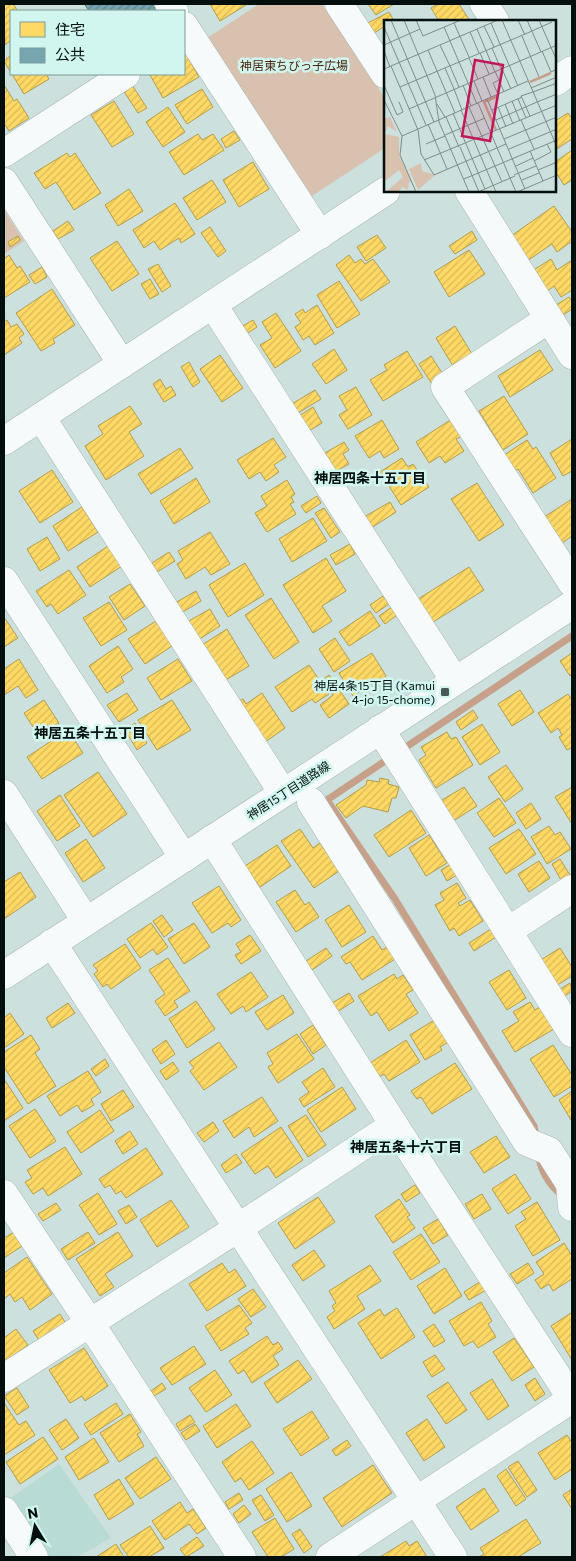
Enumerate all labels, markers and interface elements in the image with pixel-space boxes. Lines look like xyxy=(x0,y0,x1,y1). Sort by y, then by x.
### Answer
legend xyxy=(10,10,185,75)
text: 住宅 xyxy=(55,20,85,38)
inset map xyxy=(384,20,556,192)
text: 公共 xyxy=(55,45,85,63)
park label: 神居東ちびっ子広場 xyxy=(240,58,348,72)
district label: 神居四条十五丁目 xyxy=(314,469,426,486)
place label: 神居4条15丁目 (Kamui 4-jo 15-chome) xyxy=(314,678,435,706)
marker: 神居4条15丁目 (Kamui 4-jo 15-chome) xyxy=(439,686,451,698)
district label: 神居五条十五丁目 xyxy=(34,724,146,741)
street label: 神居15丁目道路線 xyxy=(244,758,332,822)
district label: 神居五条十六丁目 xyxy=(350,1138,462,1155)
north arrow xyxy=(10,1501,60,1551)
text: N xyxy=(26,1503,39,1522)

